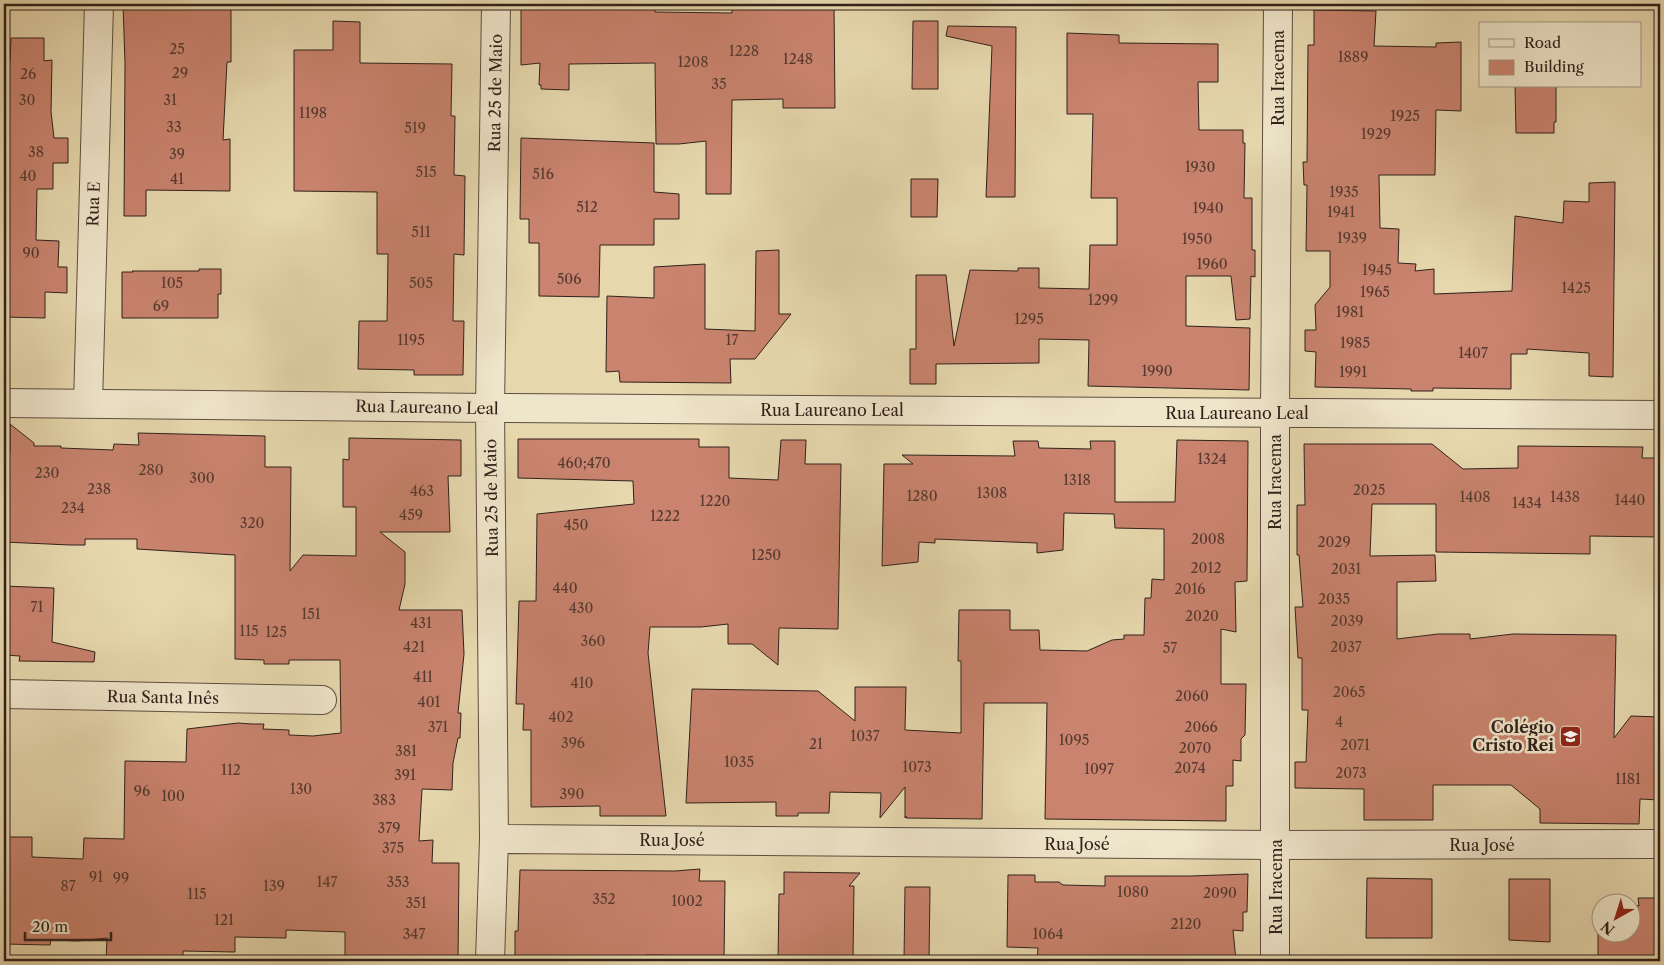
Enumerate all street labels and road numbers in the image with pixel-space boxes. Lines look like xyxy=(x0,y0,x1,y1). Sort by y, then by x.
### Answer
street label: Rua Iracema xyxy=(1268,29,1288,126)
street label: Rua 25 de Maio xyxy=(484,33,506,152)
street label: Rua E xyxy=(82,181,104,227)
street label: Rua Laureano Leal xyxy=(355,396,499,418)
street label: Rua Laureano Leal xyxy=(760,400,904,420)
street label: Rua Laureano Leal xyxy=(1165,403,1309,423)
street label: Rua Iracema xyxy=(1265,433,1285,530)
street label: Rua 25 de Maio xyxy=(480,438,502,557)
street label: Rua Santa Inês xyxy=(107,686,219,708)
street label: Rua José xyxy=(639,830,705,850)
street label: Rua José xyxy=(1044,834,1110,854)
street label: Rua José xyxy=(1449,835,1515,855)
street label: Rua Iracema xyxy=(1266,838,1286,935)

